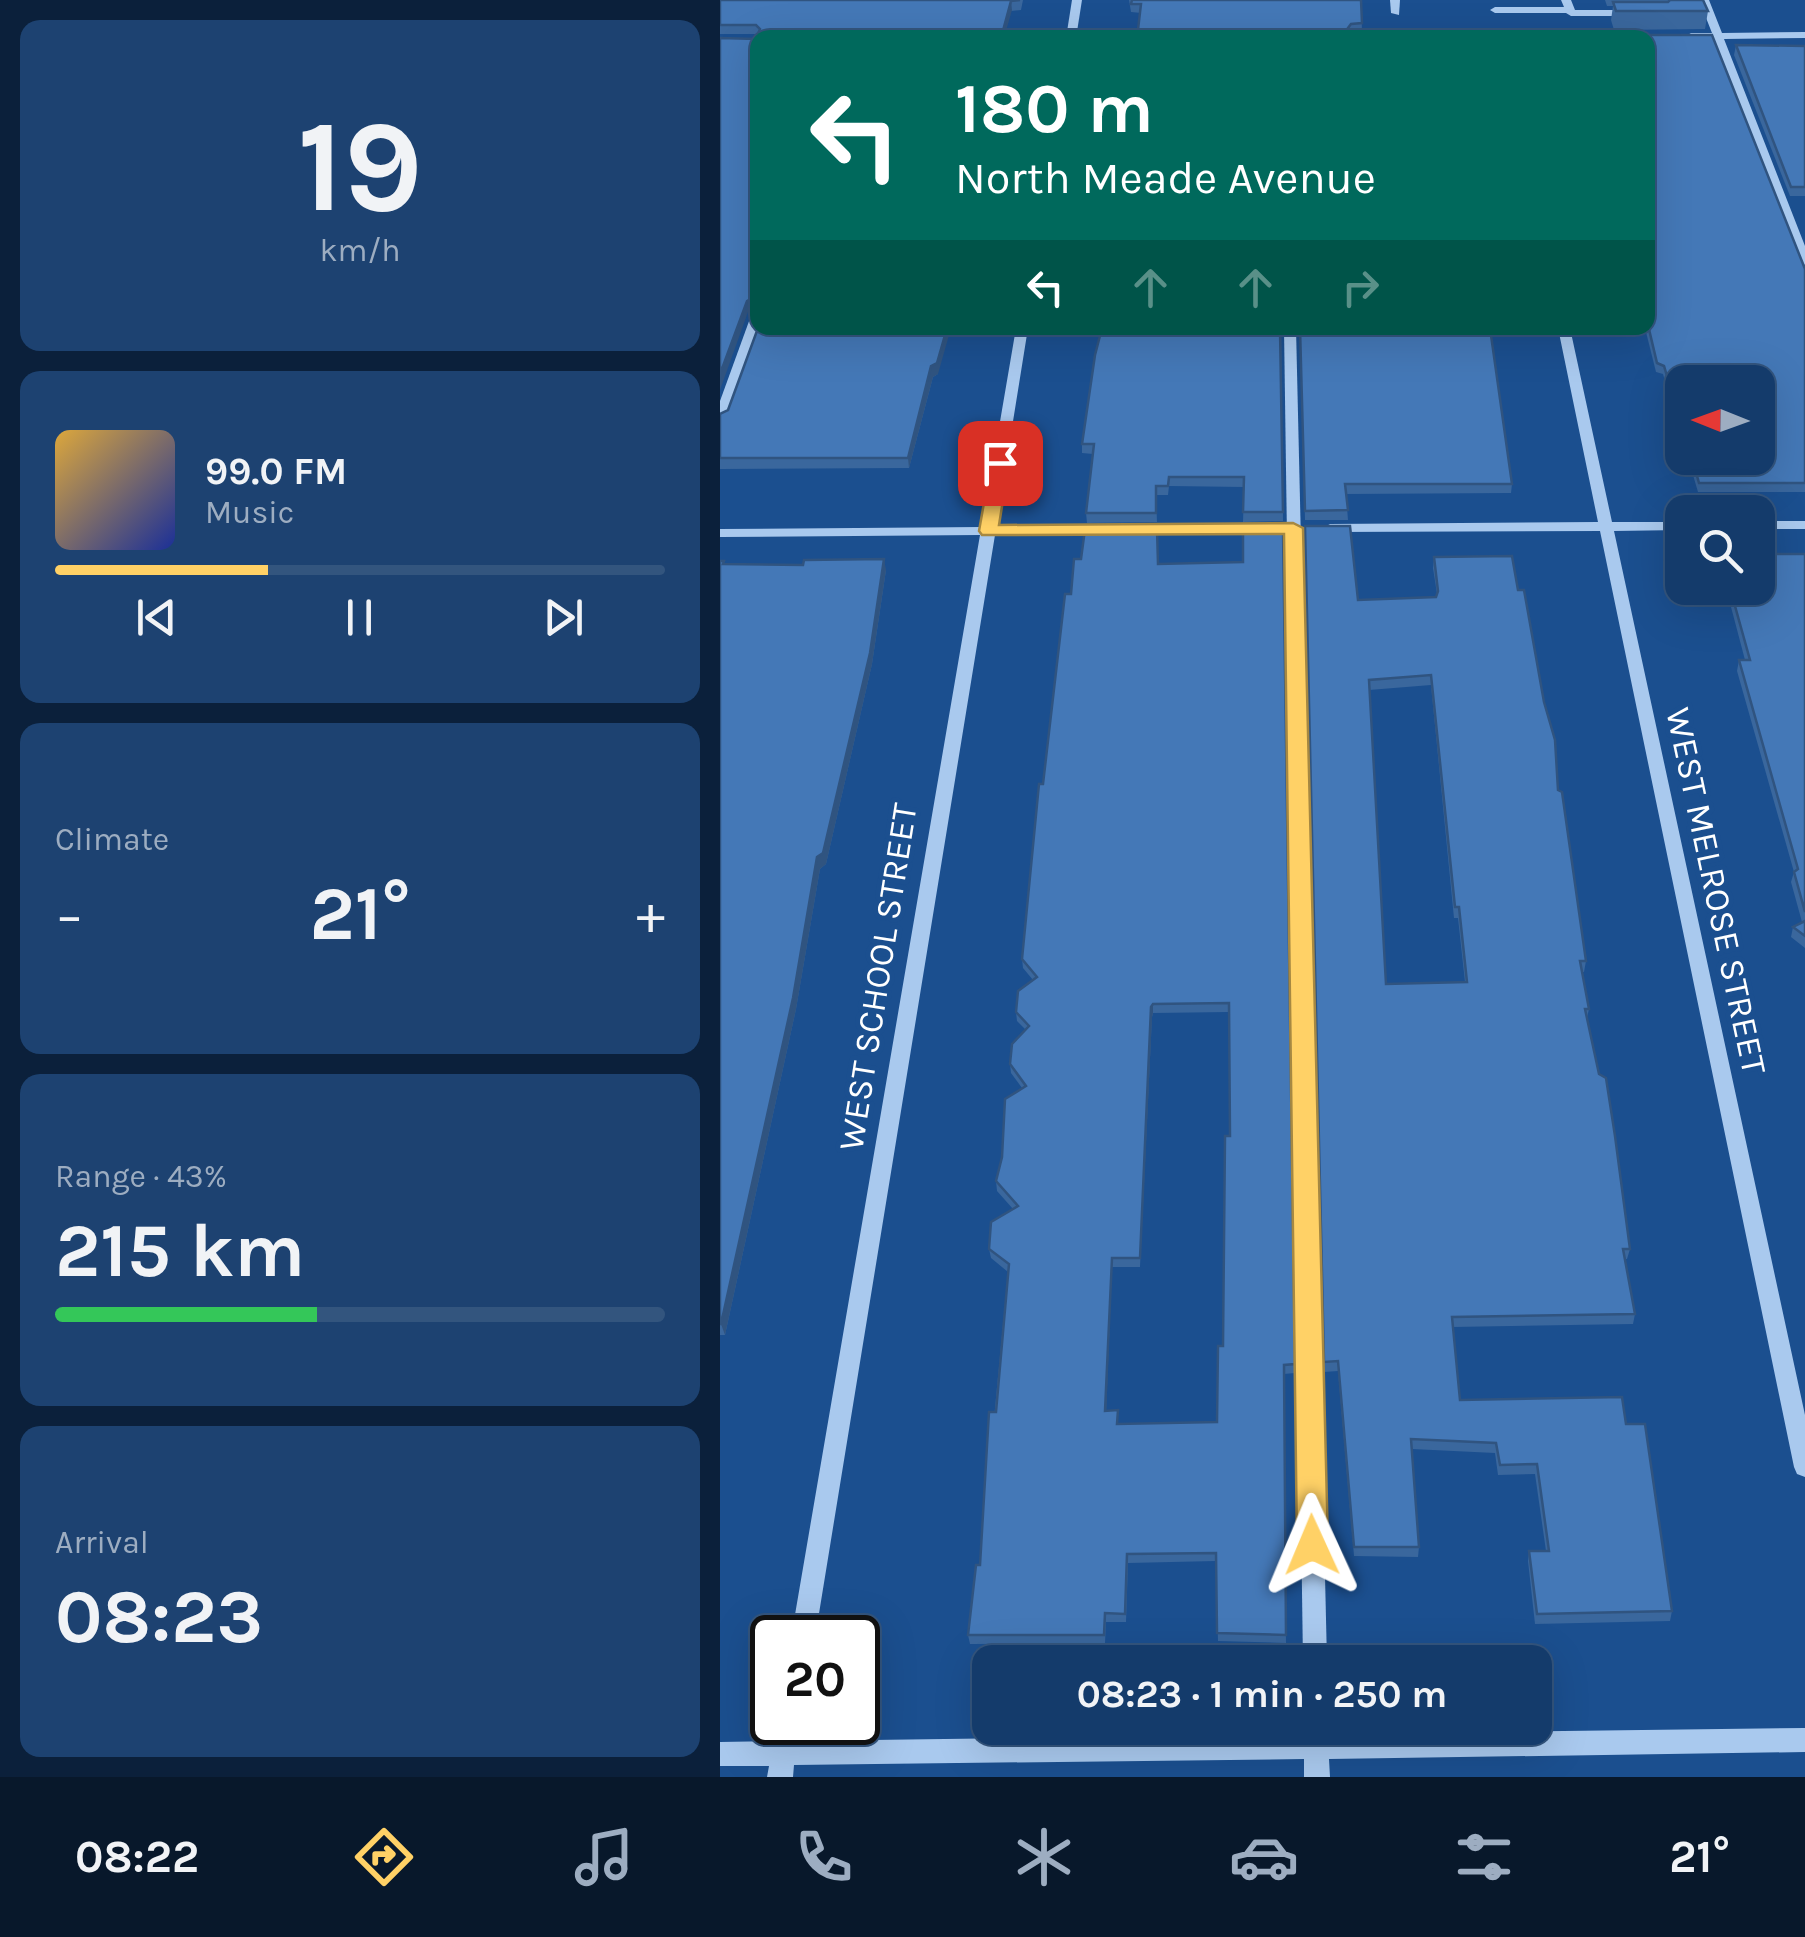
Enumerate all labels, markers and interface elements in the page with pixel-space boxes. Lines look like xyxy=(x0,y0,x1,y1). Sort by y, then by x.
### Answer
text: 180 m xyxy=(955,68,1154,150)
icon: left xyxy=(790,70,920,200)
text: 19 xyxy=(297,91,423,243)
text: North Meade Avenue xyxy=(955,152,1376,204)
text: km/h xyxy=(319,232,401,269)
icon: left xyxy=(1018,260,1073,315)
icon: ahead xyxy=(1123,260,1178,315)
icon: ahead xyxy=(1228,260,1283,315)
icon: right xyxy=(1333,260,1388,315)
north arrow xyxy=(1665,365,1775,475)
map controls xyxy=(1665,365,1775,605)
pin xyxy=(958,421,1043,506)
icon: arrive xyxy=(973,436,1028,491)
text: 99.0 FM xyxy=(205,449,347,494)
text: Music xyxy=(205,494,294,531)
button: search xyxy=(1665,495,1775,605)
icon: previous xyxy=(129,590,184,645)
icon: pause xyxy=(332,590,387,645)
icon: next xyxy=(536,590,591,645)
street label: WEST MELROSE STREET xyxy=(1657,704,1775,1079)
street label: WEST SCHOOL STREET xyxy=(830,800,926,1153)
text: Climate xyxy=(55,821,169,858)
text: 21° xyxy=(309,870,411,958)
text: − xyxy=(55,883,84,947)
text: + xyxy=(636,883,665,947)
text: Range · 43% xyxy=(55,1158,227,1195)
text: 215 km xyxy=(55,1207,305,1295)
position arrow xyxy=(1260,1493,1364,1597)
text: Arrival xyxy=(55,1524,149,1561)
text: 08:23 xyxy=(55,1573,263,1661)
speed limit sign: 20 xyxy=(750,1615,880,1745)
text: 08:23 · 1 min · 250 m xyxy=(1077,1672,1447,1717)
icon: directions xyxy=(349,1822,419,1892)
icon: music xyxy=(569,1822,639,1892)
icon: phone xyxy=(789,1822,859,1892)
icon: climate xyxy=(1009,1822,1079,1892)
icon: car xyxy=(1229,1822,1299,1892)
icon: filters xyxy=(1449,1822,1519,1892)
text: 08:22 xyxy=(75,1831,199,1883)
text: 21° xyxy=(1669,1831,1730,1883)

